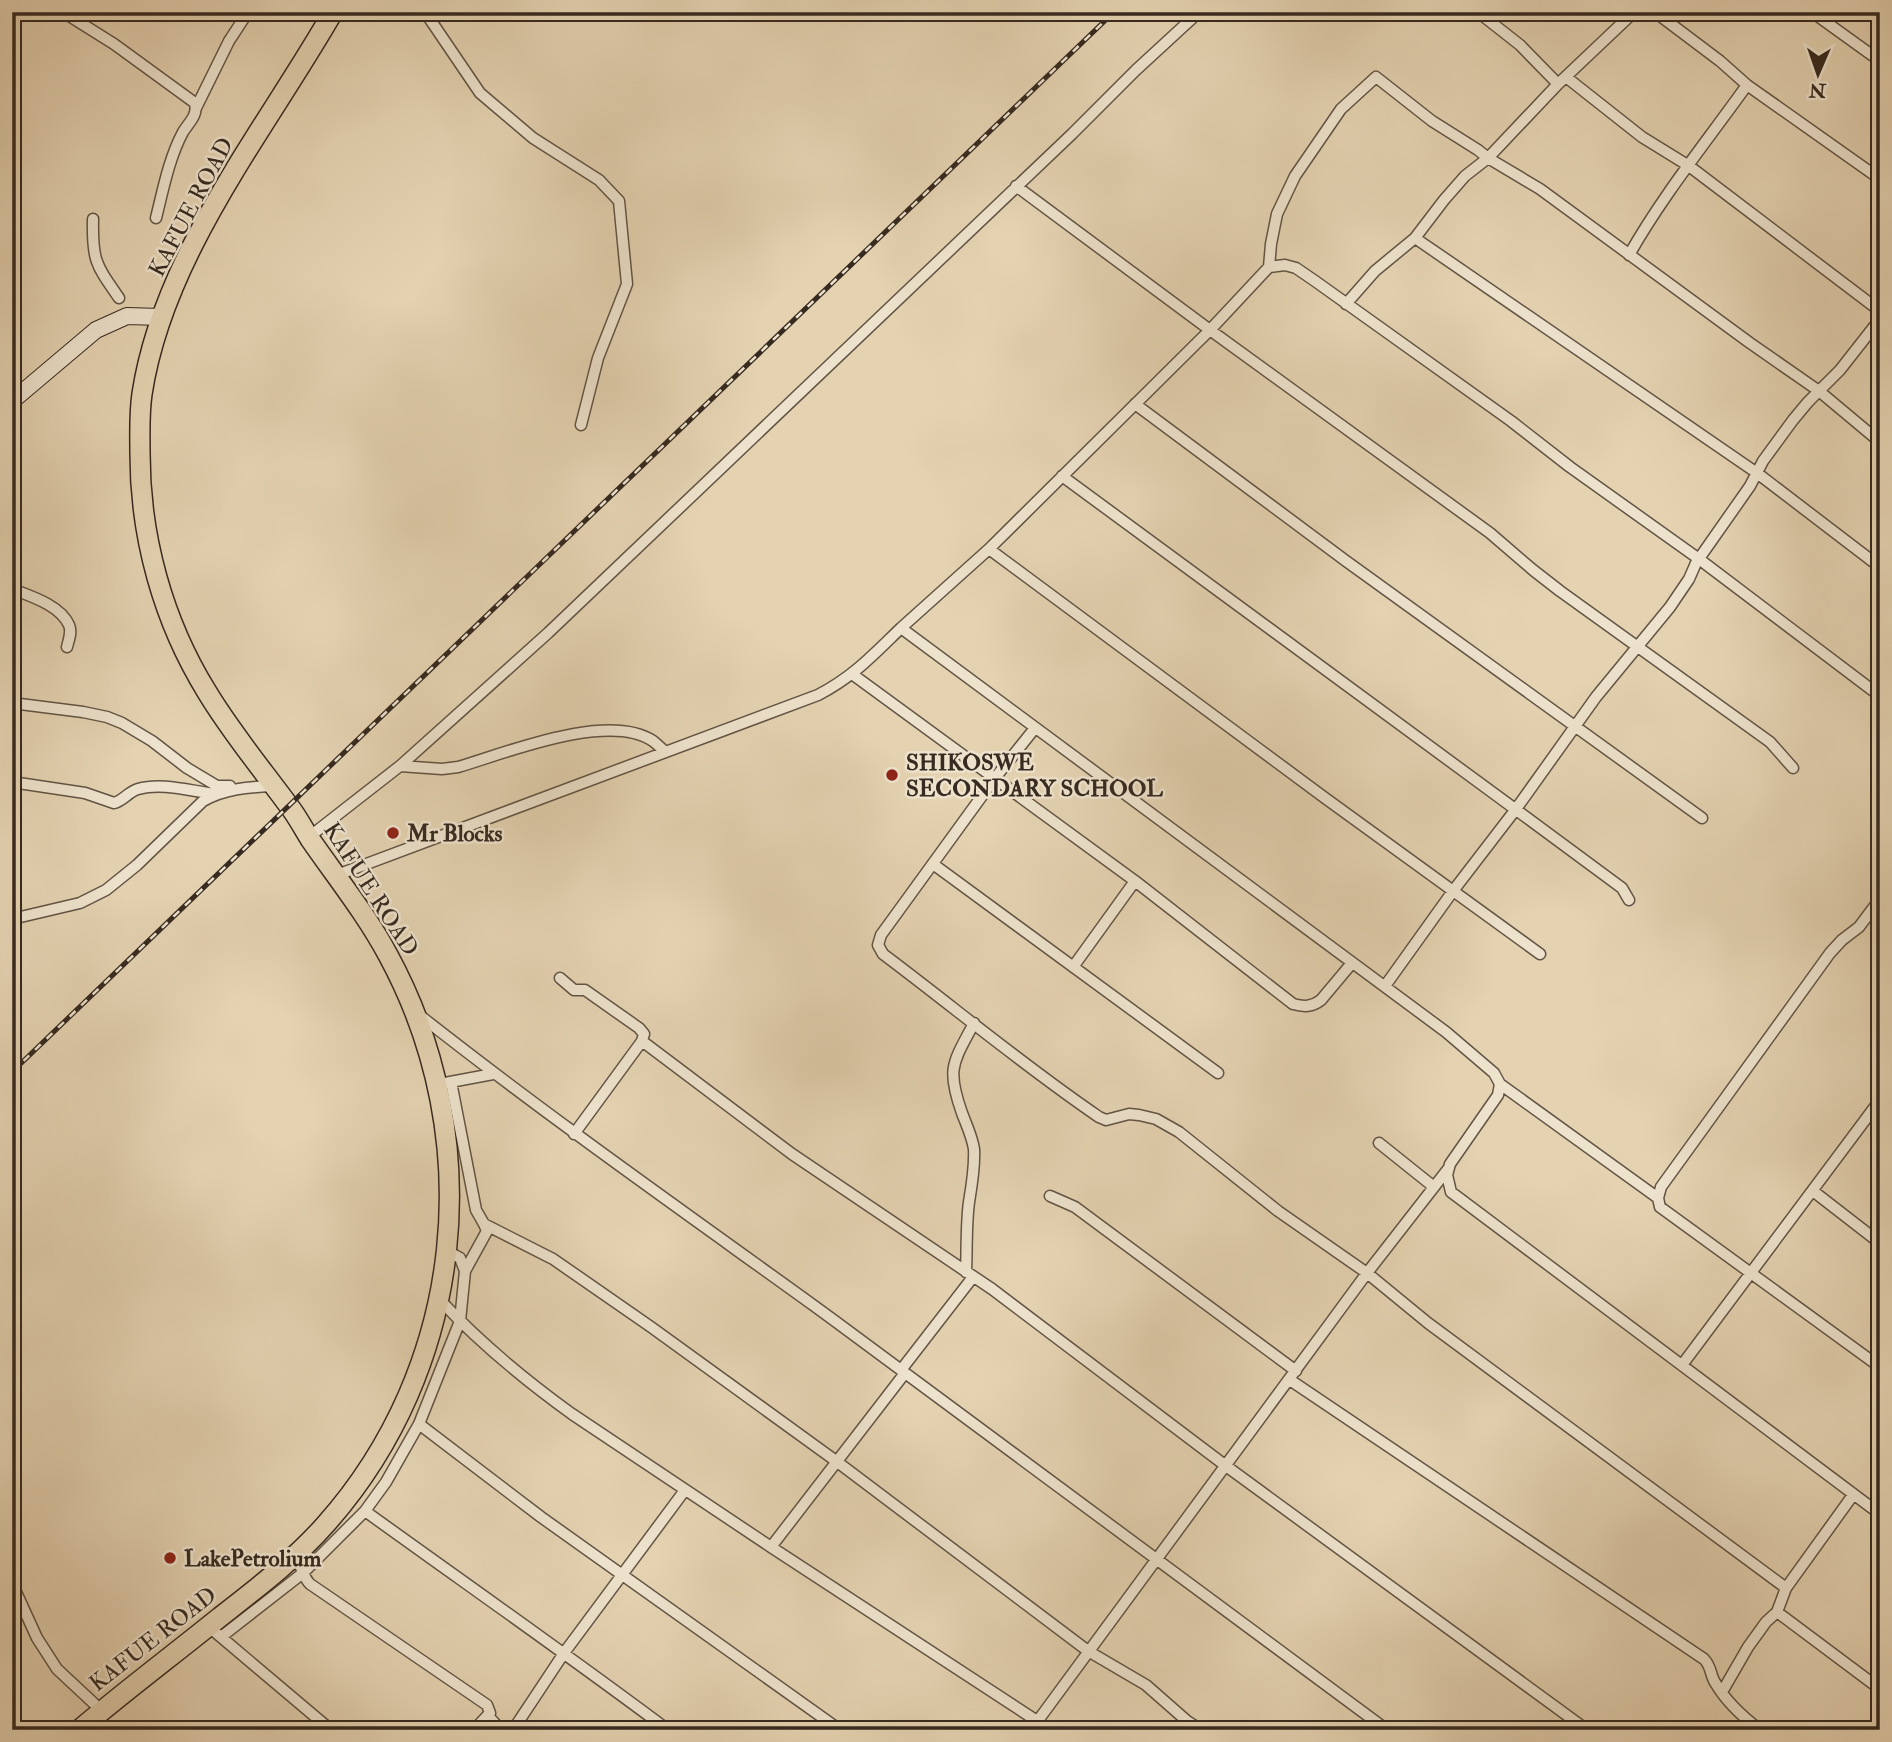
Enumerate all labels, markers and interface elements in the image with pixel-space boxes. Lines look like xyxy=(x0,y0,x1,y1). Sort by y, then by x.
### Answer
north arrow xyxy=(1784,38,1854,108)
text: N xyxy=(1808,78,1827,102)
street label: KAFUE ROAD xyxy=(142,132,240,282)
place label: SHIKOSWE SECONDARY SCHOOL xyxy=(906,748,1163,803)
marker: SHIKOSWE SECONDARY SCHOOL xyxy=(884,767,900,783)
street label: KAFUE ROAD xyxy=(317,817,425,961)
place label: Mr Blocks xyxy=(406,819,503,848)
marker: Mr Blocks xyxy=(385,825,401,841)
place label: LakePetrolium xyxy=(184,1544,321,1573)
marker: LakePetrolium xyxy=(162,1550,178,1566)
street label: KAFUE ROAD xyxy=(84,1580,222,1698)

